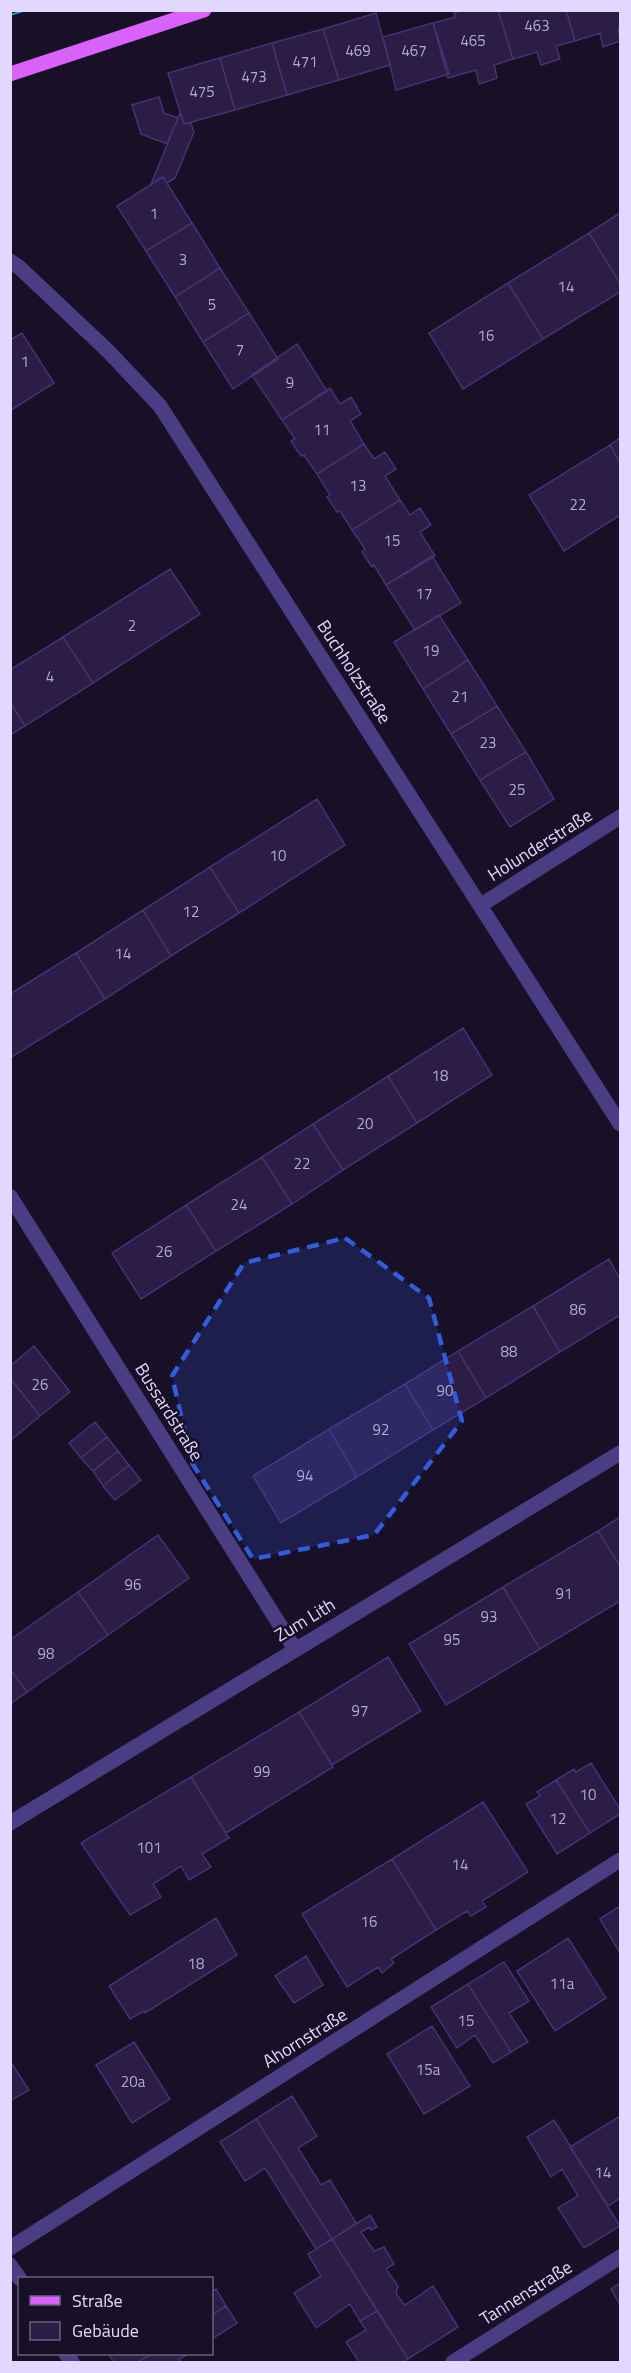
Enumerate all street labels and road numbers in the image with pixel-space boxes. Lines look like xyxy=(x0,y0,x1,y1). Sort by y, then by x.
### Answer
street label: Buchholzstraße xyxy=(311,614,398,729)
street label: Holunderstraße xyxy=(482,802,597,888)
street label: Bussardstraße xyxy=(128,1357,210,1466)
street label: Zum Lith xyxy=(269,1591,340,1648)
street label: Ahornstraße xyxy=(257,2001,352,2074)
street label: Tannenstraße xyxy=(474,2253,577,2332)

